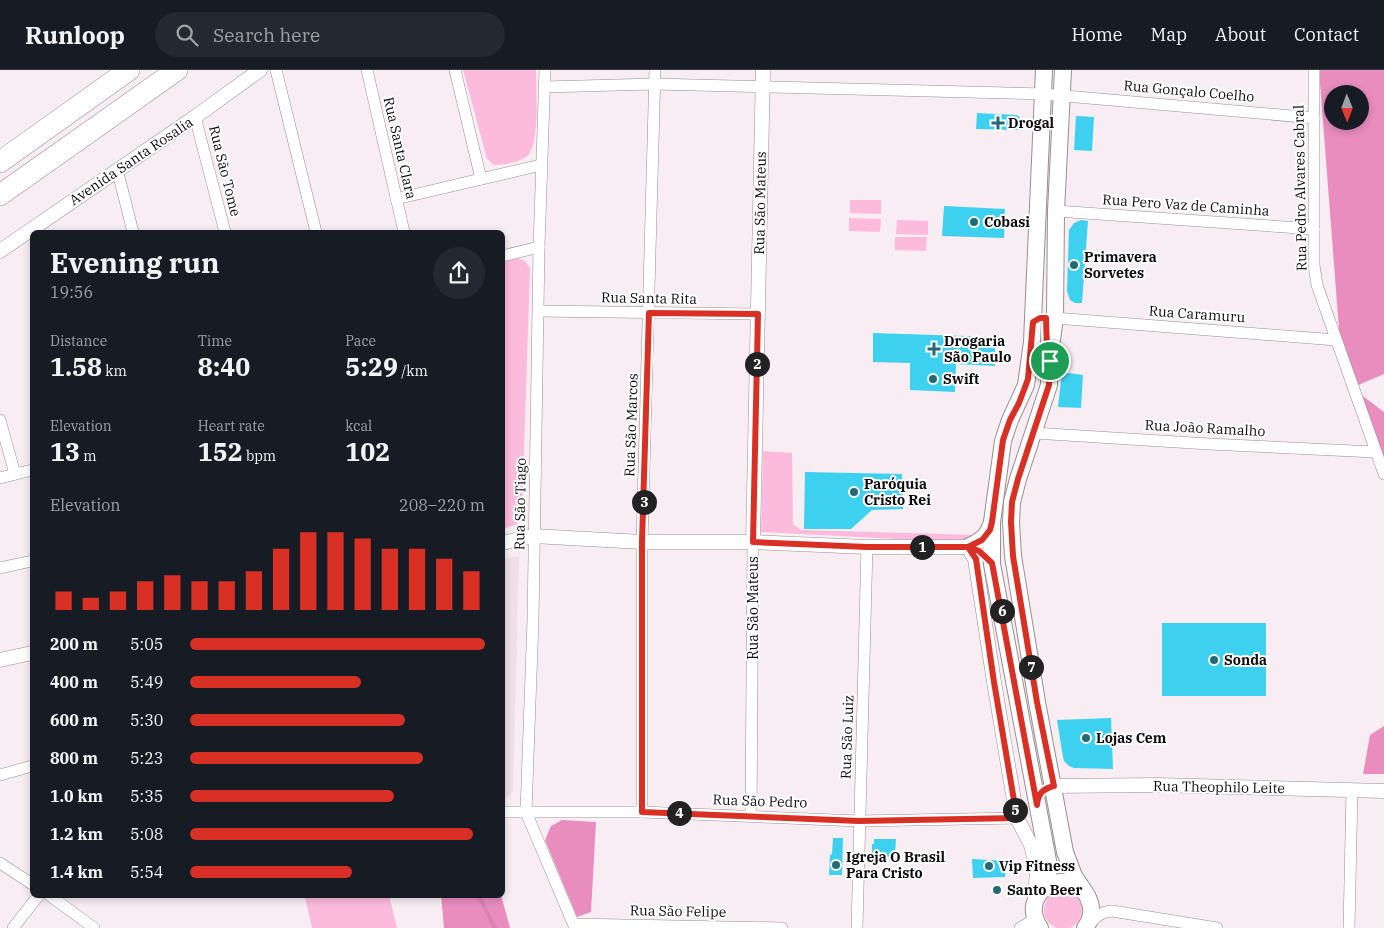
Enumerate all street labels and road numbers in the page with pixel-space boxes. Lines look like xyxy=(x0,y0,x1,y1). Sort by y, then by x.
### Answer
street label: Rua Gonçalo Coelho xyxy=(1123,76,1255,106)
street label: Rua Santa Clara xyxy=(379,95,421,201)
street label: Rua Pedro Alvares Cabral xyxy=(1290,105,1310,271)
street label: Avenida Santa Rosalia xyxy=(66,113,197,209)
street label: Rua São Tome xyxy=(205,124,245,218)
street label: Rua São Mateus xyxy=(750,151,770,255)
street label: Rua Pero Vaz de Caminha xyxy=(1102,190,1271,220)
street label: Rua Santa Rita xyxy=(601,288,697,308)
street label: Rua Caramuru xyxy=(1148,302,1246,326)
street label: Rua São Marcos xyxy=(620,373,642,477)
street label: Rua João Ramalho xyxy=(1144,416,1266,440)
street label: Rua São Tiago xyxy=(510,458,530,550)
street label: Rua São Mateus xyxy=(744,556,762,660)
street label: Rua São Luiz xyxy=(837,695,857,779)
street label: Rua Theophilo Leite xyxy=(1153,777,1285,797)
street label: Rua São Pedro xyxy=(712,790,808,812)
street label: Rua São Felipe xyxy=(630,901,726,921)

